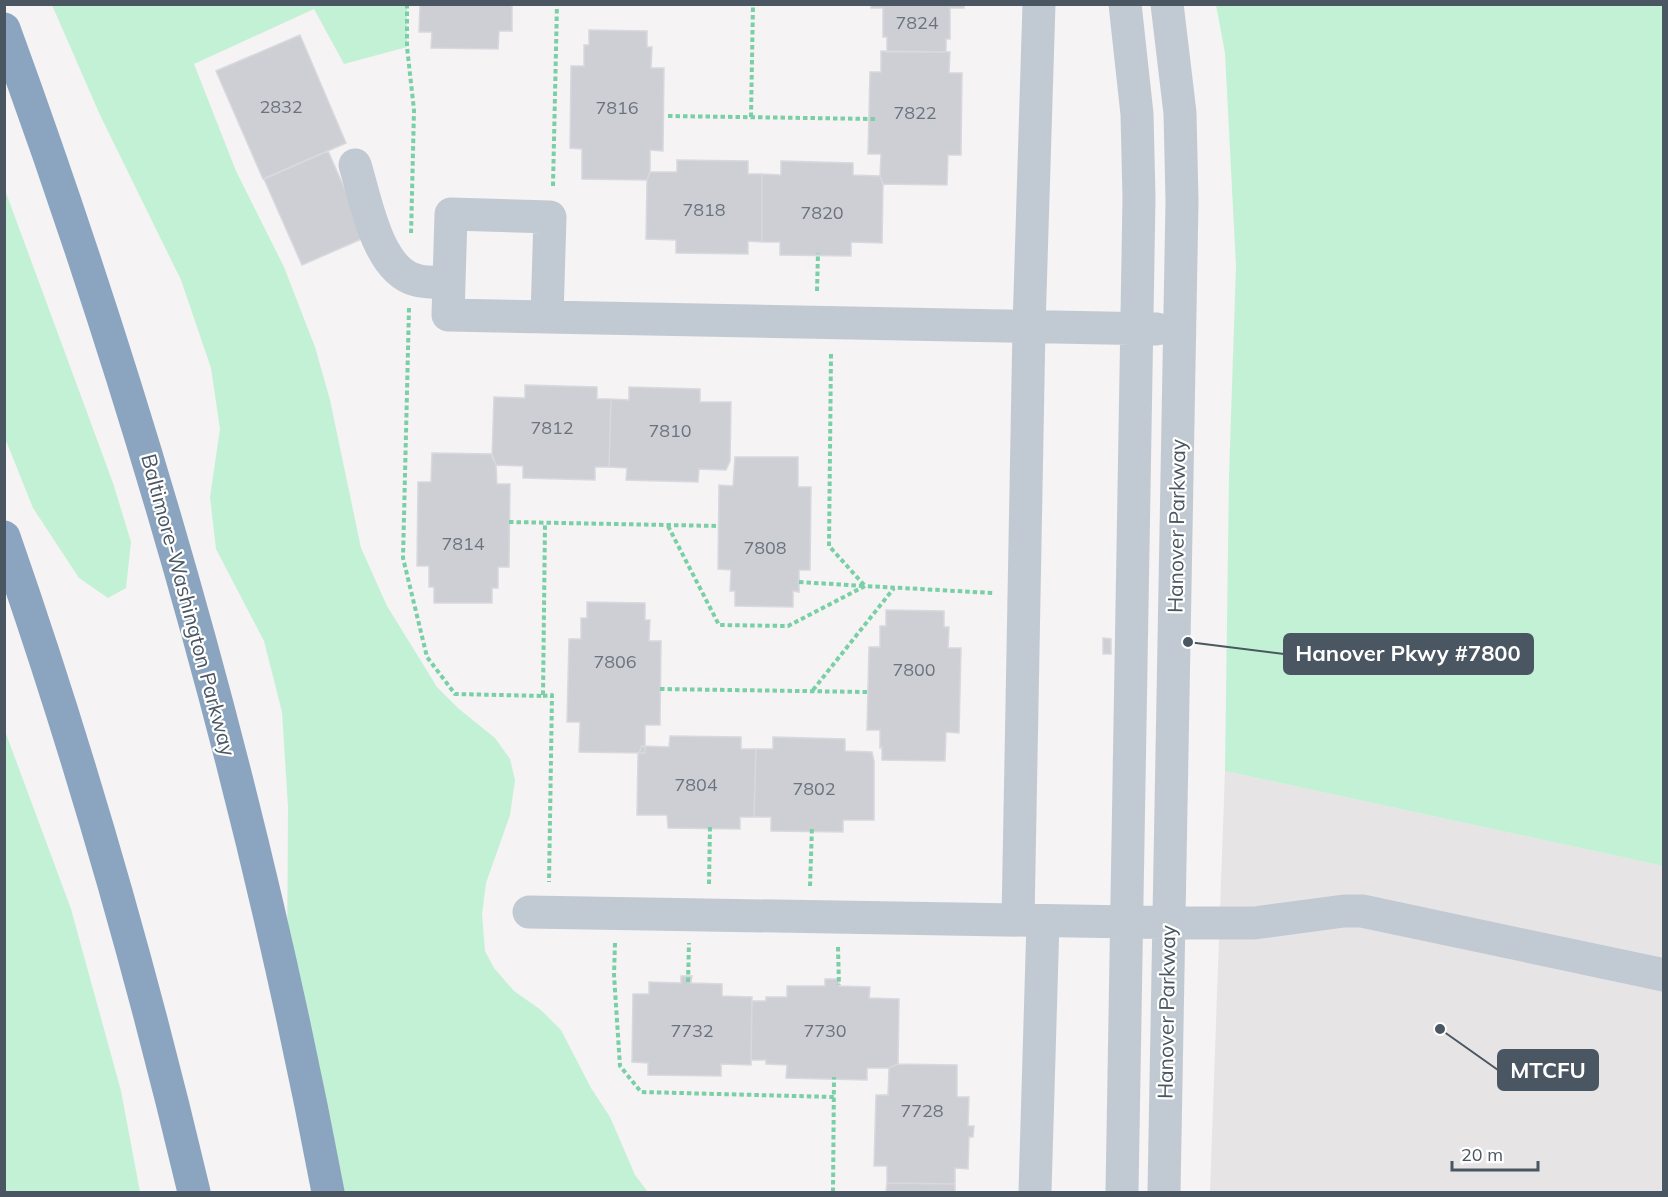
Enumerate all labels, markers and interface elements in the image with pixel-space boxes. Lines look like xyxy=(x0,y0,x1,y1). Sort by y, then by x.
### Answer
house number: 7824 xyxy=(895,11,939,34)
house number: 2832 xyxy=(259,95,303,118)
house number: 7816 xyxy=(595,96,639,119)
house number: 7822 xyxy=(893,101,937,124)
house number: 7818 xyxy=(682,198,726,221)
house number: 7820 xyxy=(800,201,844,224)
house number: 7812 xyxy=(530,416,574,439)
house number: 7810 xyxy=(648,419,692,442)
street label: Hanover Parkway xyxy=(1161,439,1191,613)
street label: Baltimore-Washington Parkway xyxy=(136,451,242,759)
house number: 7814 xyxy=(441,532,485,555)
house number: 7808 xyxy=(743,536,787,559)
callout: Hanover Pkwy #7800 xyxy=(1284,634,1533,674)
text: Hanover Pkwy #7800 xyxy=(1295,639,1521,667)
house number: 7806 xyxy=(593,650,637,673)
house number: 7800 xyxy=(892,658,936,681)
house number: 7804 xyxy=(674,773,718,796)
house number: 7802 xyxy=(792,777,836,800)
street label: Hanover Parkway xyxy=(1151,925,1181,1099)
house number: 7732 xyxy=(670,1019,714,1042)
house number: 7730 xyxy=(803,1019,847,1042)
callout: MTCFU xyxy=(1498,1050,1598,1090)
text: MTCFU xyxy=(1510,1056,1586,1084)
house number: 7728 xyxy=(900,1099,944,1122)
scale bar xyxy=(1452,1134,1538,1172)
text: 20 m xyxy=(1461,1143,1503,1166)

